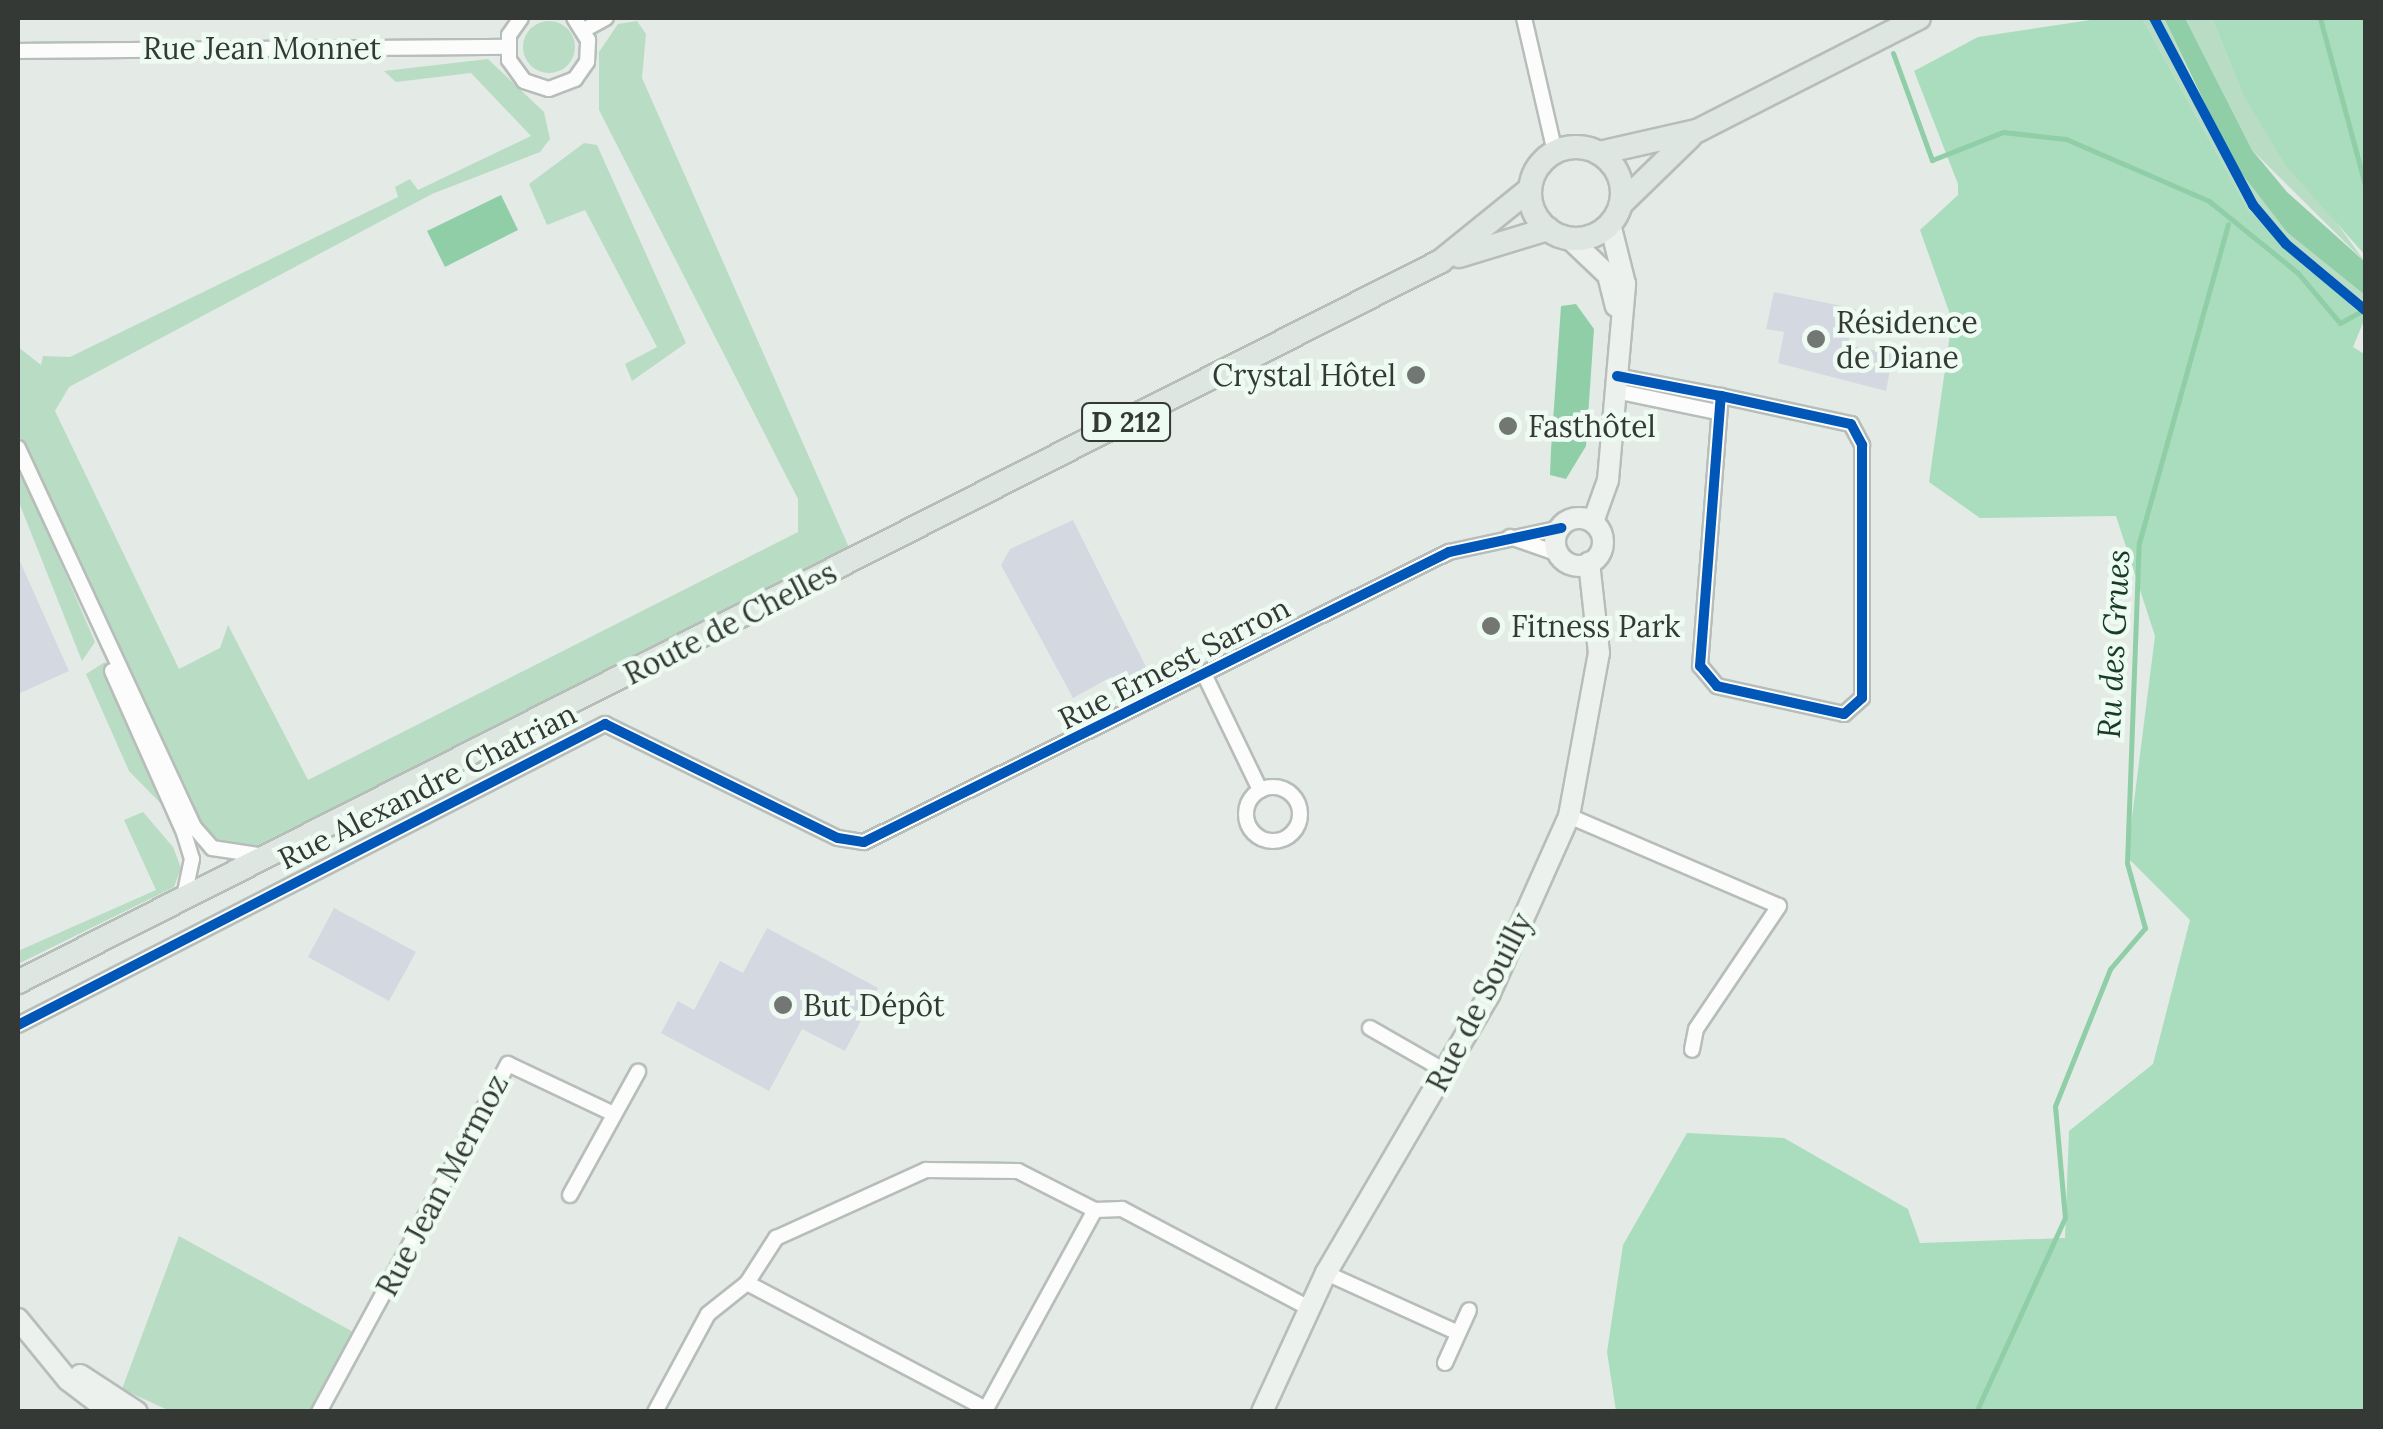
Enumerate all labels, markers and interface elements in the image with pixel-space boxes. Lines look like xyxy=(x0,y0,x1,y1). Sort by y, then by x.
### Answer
street label: Rue Jean Monnet xyxy=(143,30,381,66)
place label: Résidence de Diane xyxy=(1836,304,1978,374)
marker: Résidence de Diane xyxy=(1805,328,1827,350)
place label: Crystal Hôtel xyxy=(1212,357,1396,393)
marker: Crystal Hôtel xyxy=(1405,364,1427,386)
road number: D 212 xyxy=(1081,399,1171,445)
place label: Fasthôtel xyxy=(1528,408,1656,444)
marker: Fasthôtel xyxy=(1497,415,1519,437)
water label: Ru des Grues xyxy=(2090,549,2138,739)
street label: Route de Chelles xyxy=(618,554,842,692)
street label: Rue Ernest Sarron xyxy=(1052,589,1296,737)
place label: Fitness Park xyxy=(1511,608,1680,644)
marker: Fitness Park xyxy=(1480,615,1502,637)
street label: Rue Alexandre Chatrian xyxy=(272,695,582,877)
street label: Rue de Souilly xyxy=(1418,907,1540,1097)
place label: But Dépôt xyxy=(803,987,945,1023)
marker: But Dépôt xyxy=(772,994,794,1016)
street label: Rue Jean Mermoz xyxy=(368,1068,516,1302)

